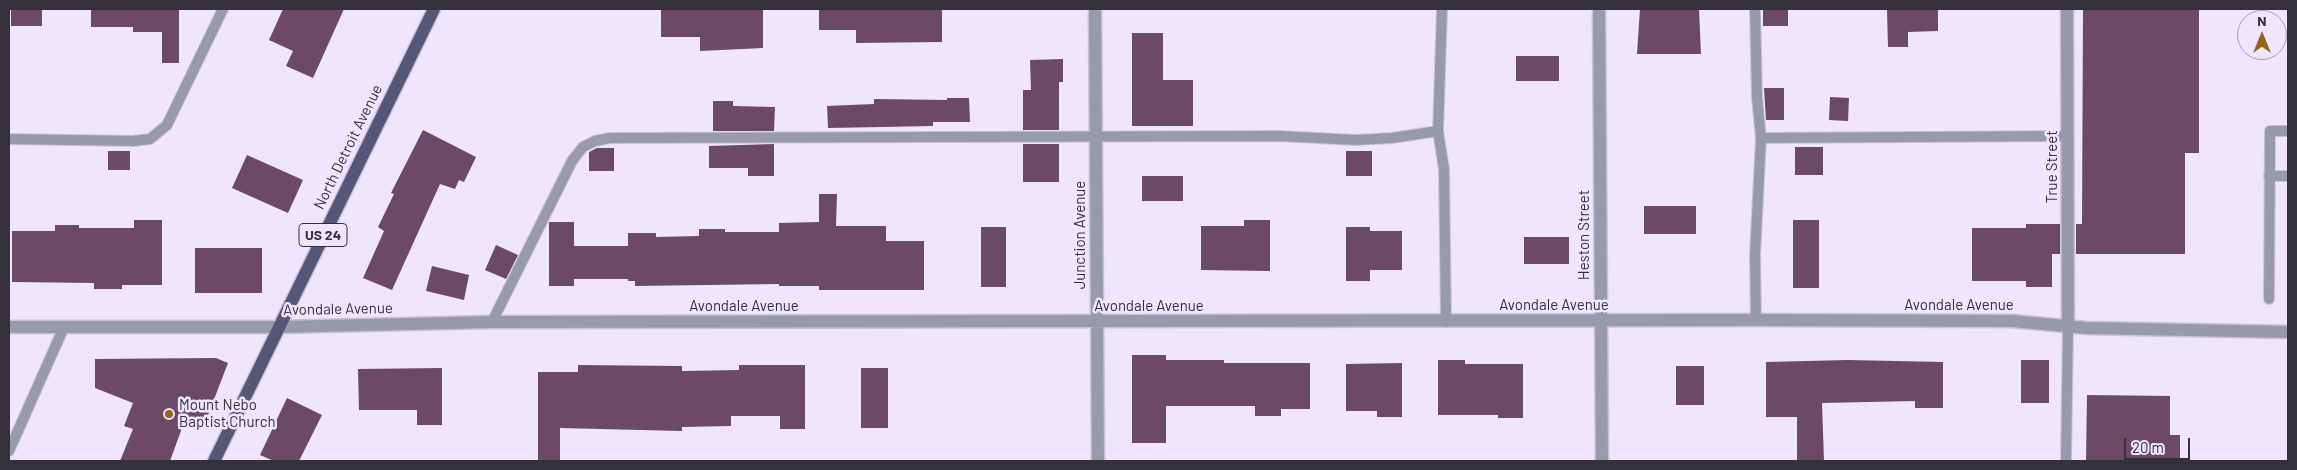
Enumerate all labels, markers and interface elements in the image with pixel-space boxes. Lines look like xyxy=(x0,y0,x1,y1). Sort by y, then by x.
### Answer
north arrow xyxy=(2237,10,2287,60)
text: N xyxy=(2257,12,2267,29)
street label: North Detroit Avenue xyxy=(310,82,386,212)
street label: True Street xyxy=(2043,130,2061,204)
street label: Junction Avenue xyxy=(1071,181,1089,289)
street label: Heston Street xyxy=(1575,190,1593,280)
road number: US 24 xyxy=(299,224,347,246)
street label: Avondale Avenue xyxy=(1499,296,1609,314)
street label: Avondale Avenue xyxy=(1904,296,2014,314)
street label: Avondale Avenue xyxy=(689,297,799,315)
street label: Avondale Avenue xyxy=(1094,297,1204,315)
street label: Avondale Avenue xyxy=(283,299,393,319)
place label: Mount Nebo Baptist Church xyxy=(179,396,276,431)
marker: Mount Nebo Baptist Church xyxy=(163,408,175,420)
scale bar xyxy=(2127,428,2193,460)
text: 20 m xyxy=(2132,438,2164,456)

